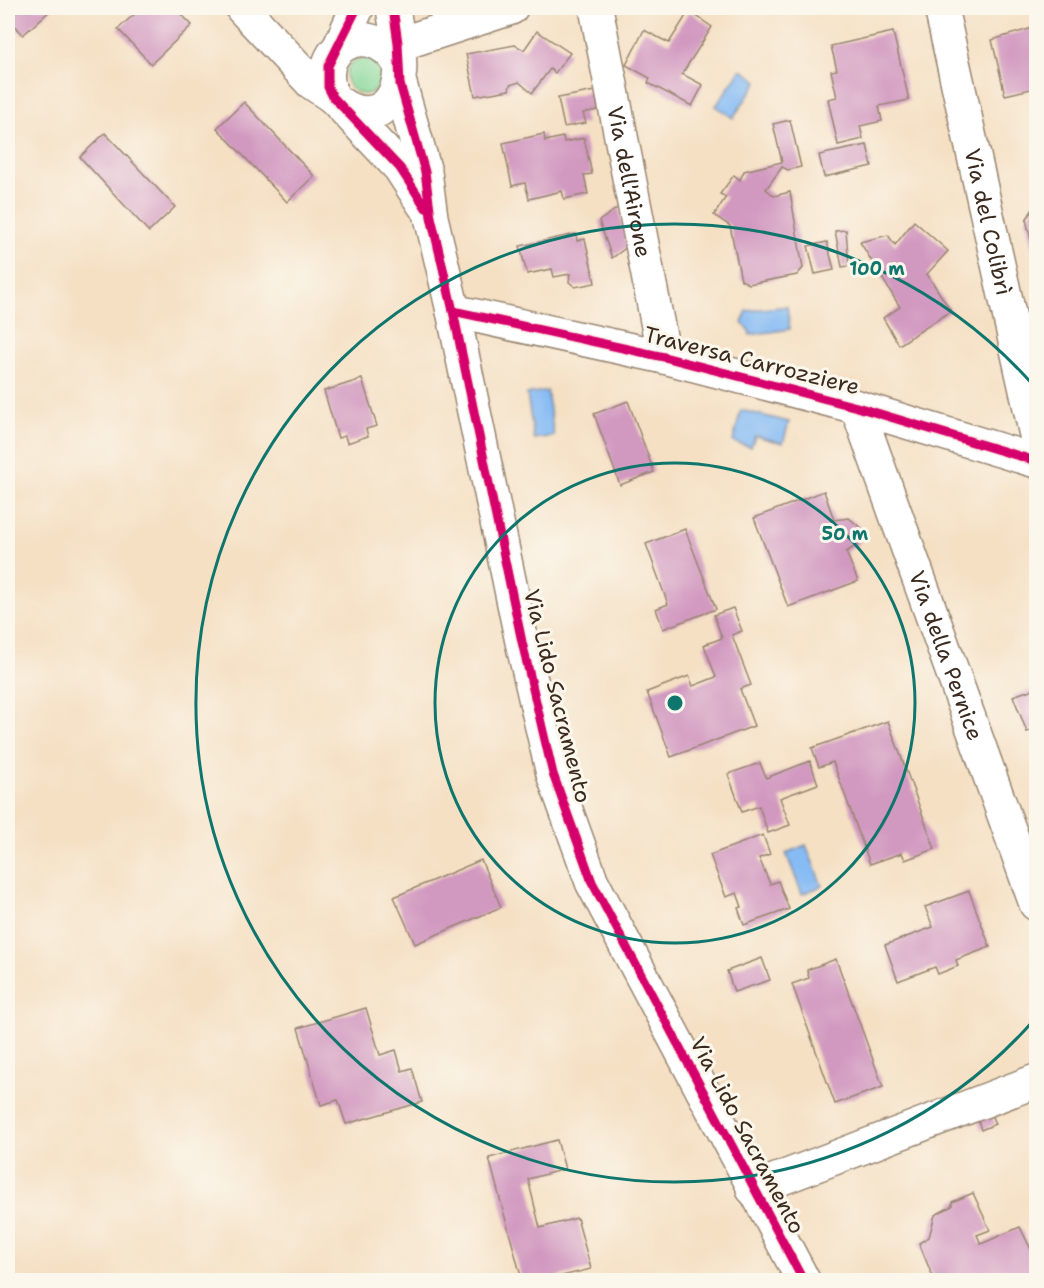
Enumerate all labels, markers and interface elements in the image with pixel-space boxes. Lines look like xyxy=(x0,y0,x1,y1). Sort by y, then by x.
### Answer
street label: Via dell'Airone xyxy=(600,103,658,260)
street label: Via del Colibrì xyxy=(958,146,1018,298)
text: 100 m xyxy=(849,257,905,281)
street label: Traversa Carrozziere xyxy=(641,320,863,401)
text: 50 m xyxy=(822,522,869,546)
street label: Via della Pernice xyxy=(902,567,990,744)
street label: Via Lido Sacramento xyxy=(517,586,598,806)
centre of rings xyxy=(665,693,685,713)
street label: Via Lido Sacramento xyxy=(683,1032,812,1239)

